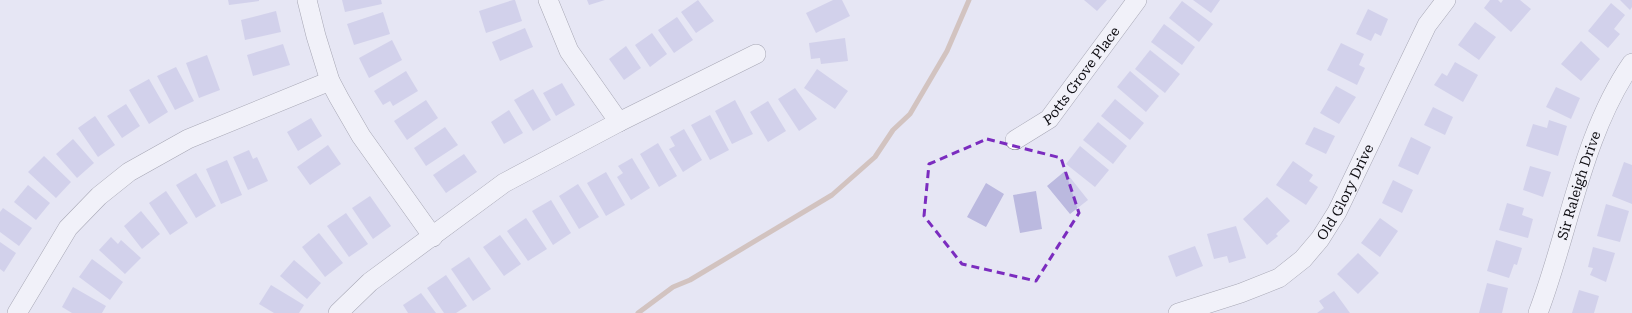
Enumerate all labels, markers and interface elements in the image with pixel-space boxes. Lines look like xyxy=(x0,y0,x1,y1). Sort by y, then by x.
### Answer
street label: Potts Grove Place xyxy=(1040,23,1123,128)
street label: Sir Raleigh Drive xyxy=(1554,128,1604,242)
street label: Old Glory Drive xyxy=(1313,141,1377,243)

